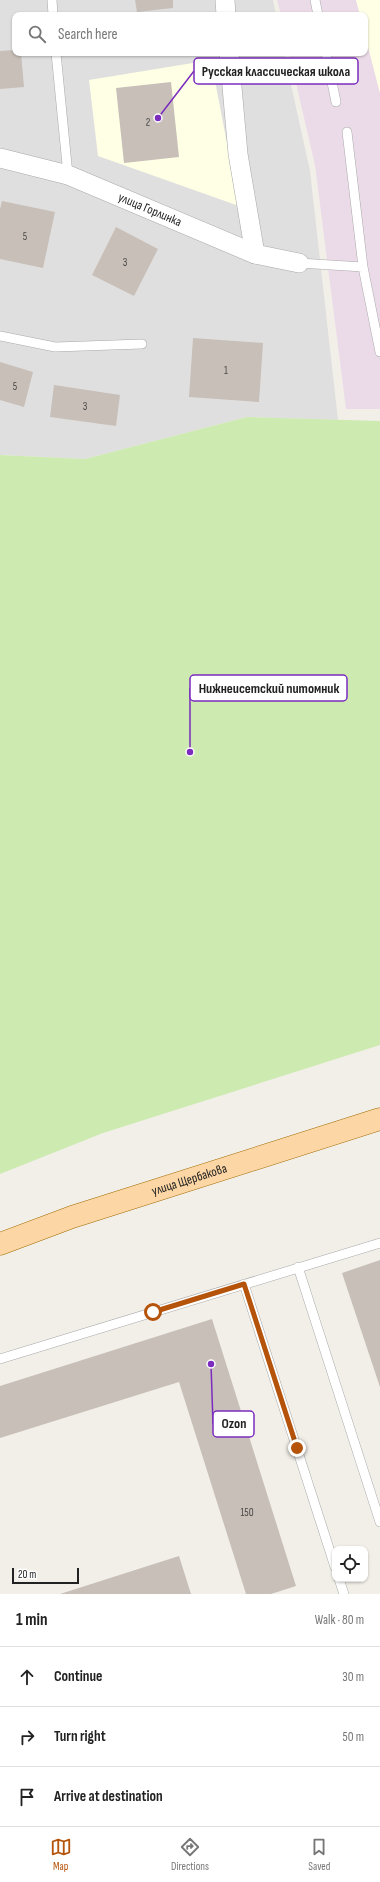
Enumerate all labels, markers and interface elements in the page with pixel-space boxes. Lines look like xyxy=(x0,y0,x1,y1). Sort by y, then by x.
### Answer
search box xyxy=(12,12,368,56)
icon: search xyxy=(26,23,48,45)
text: Search here xyxy=(58,25,118,44)
callout: Русская классическая школа xyxy=(194,58,358,84)
text: Русская классическая школа xyxy=(202,63,351,80)
house number: 2 xyxy=(146,116,151,129)
street label: улица Горлинка xyxy=(116,189,184,230)
house number: 5 xyxy=(23,230,27,243)
house number: 3 xyxy=(123,256,128,269)
house number: 1 xyxy=(224,364,228,377)
house number: 5 xyxy=(13,380,17,393)
house number: 3 xyxy=(83,400,88,413)
callout: Нижнеисетский питомник xyxy=(190,675,347,701)
text: Нижнеисетский питомник xyxy=(199,680,339,697)
street label: улица Щербакова xyxy=(150,1160,229,1199)
route start xyxy=(144,1303,162,1321)
callout: Ozon xyxy=(213,1411,254,1437)
text: Ozon xyxy=(222,1415,246,1432)
route end xyxy=(288,1439,306,1457)
house number: 150 xyxy=(240,1506,254,1519)
map controls xyxy=(332,1546,368,1582)
button: locate xyxy=(332,1546,368,1582)
scale bar xyxy=(12,1566,79,1585)
text: 20 m xyxy=(18,1568,36,1581)
text: 1 min xyxy=(16,1610,48,1630)
text: Walk · 80 m xyxy=(315,1612,364,1628)
icon: ahead xyxy=(16,1666,38,1688)
text: Continue xyxy=(54,1667,103,1686)
text: 30 m xyxy=(342,1669,364,1685)
icon: right xyxy=(16,1726,38,1748)
text: Turn right xyxy=(54,1727,106,1746)
text: 50 m xyxy=(343,1729,364,1745)
icon: arrive xyxy=(16,1786,38,1808)
text: Arrive at destination xyxy=(54,1787,163,1806)
tab: Map xyxy=(50,1836,72,1873)
tab: Directions xyxy=(171,1836,209,1873)
tab: Saved xyxy=(308,1836,330,1873)

